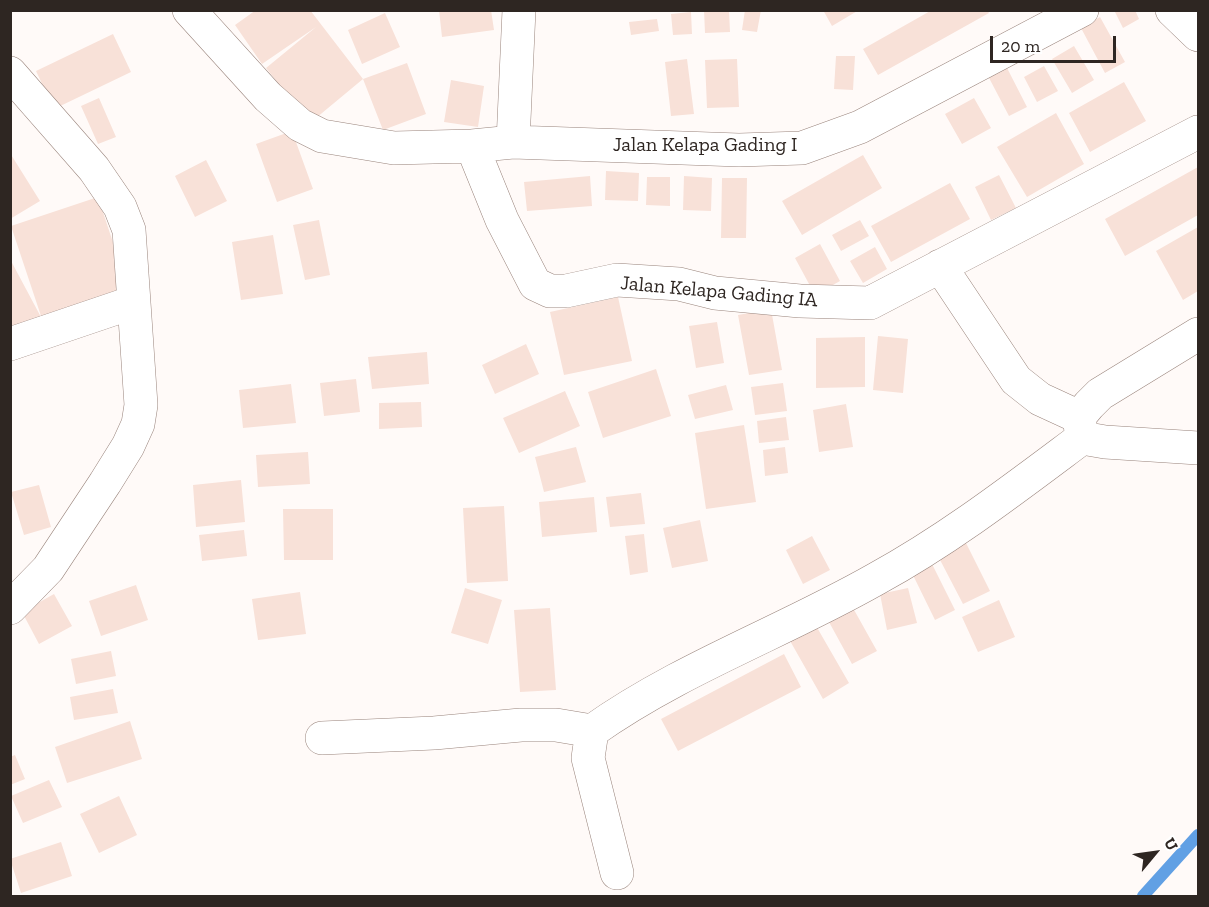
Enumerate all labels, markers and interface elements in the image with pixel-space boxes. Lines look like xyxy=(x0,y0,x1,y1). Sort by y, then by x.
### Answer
scale bar xyxy=(993,24,1119,62)
text: 20 m xyxy=(1001,35,1040,57)
street label: Jalan Kelapa Gading I xyxy=(613,133,797,157)
street label: Jalan Kelapa Gading IA xyxy=(620,271,818,313)
north arrow xyxy=(1125,823,1185,883)
text: U xyxy=(1160,834,1182,854)

